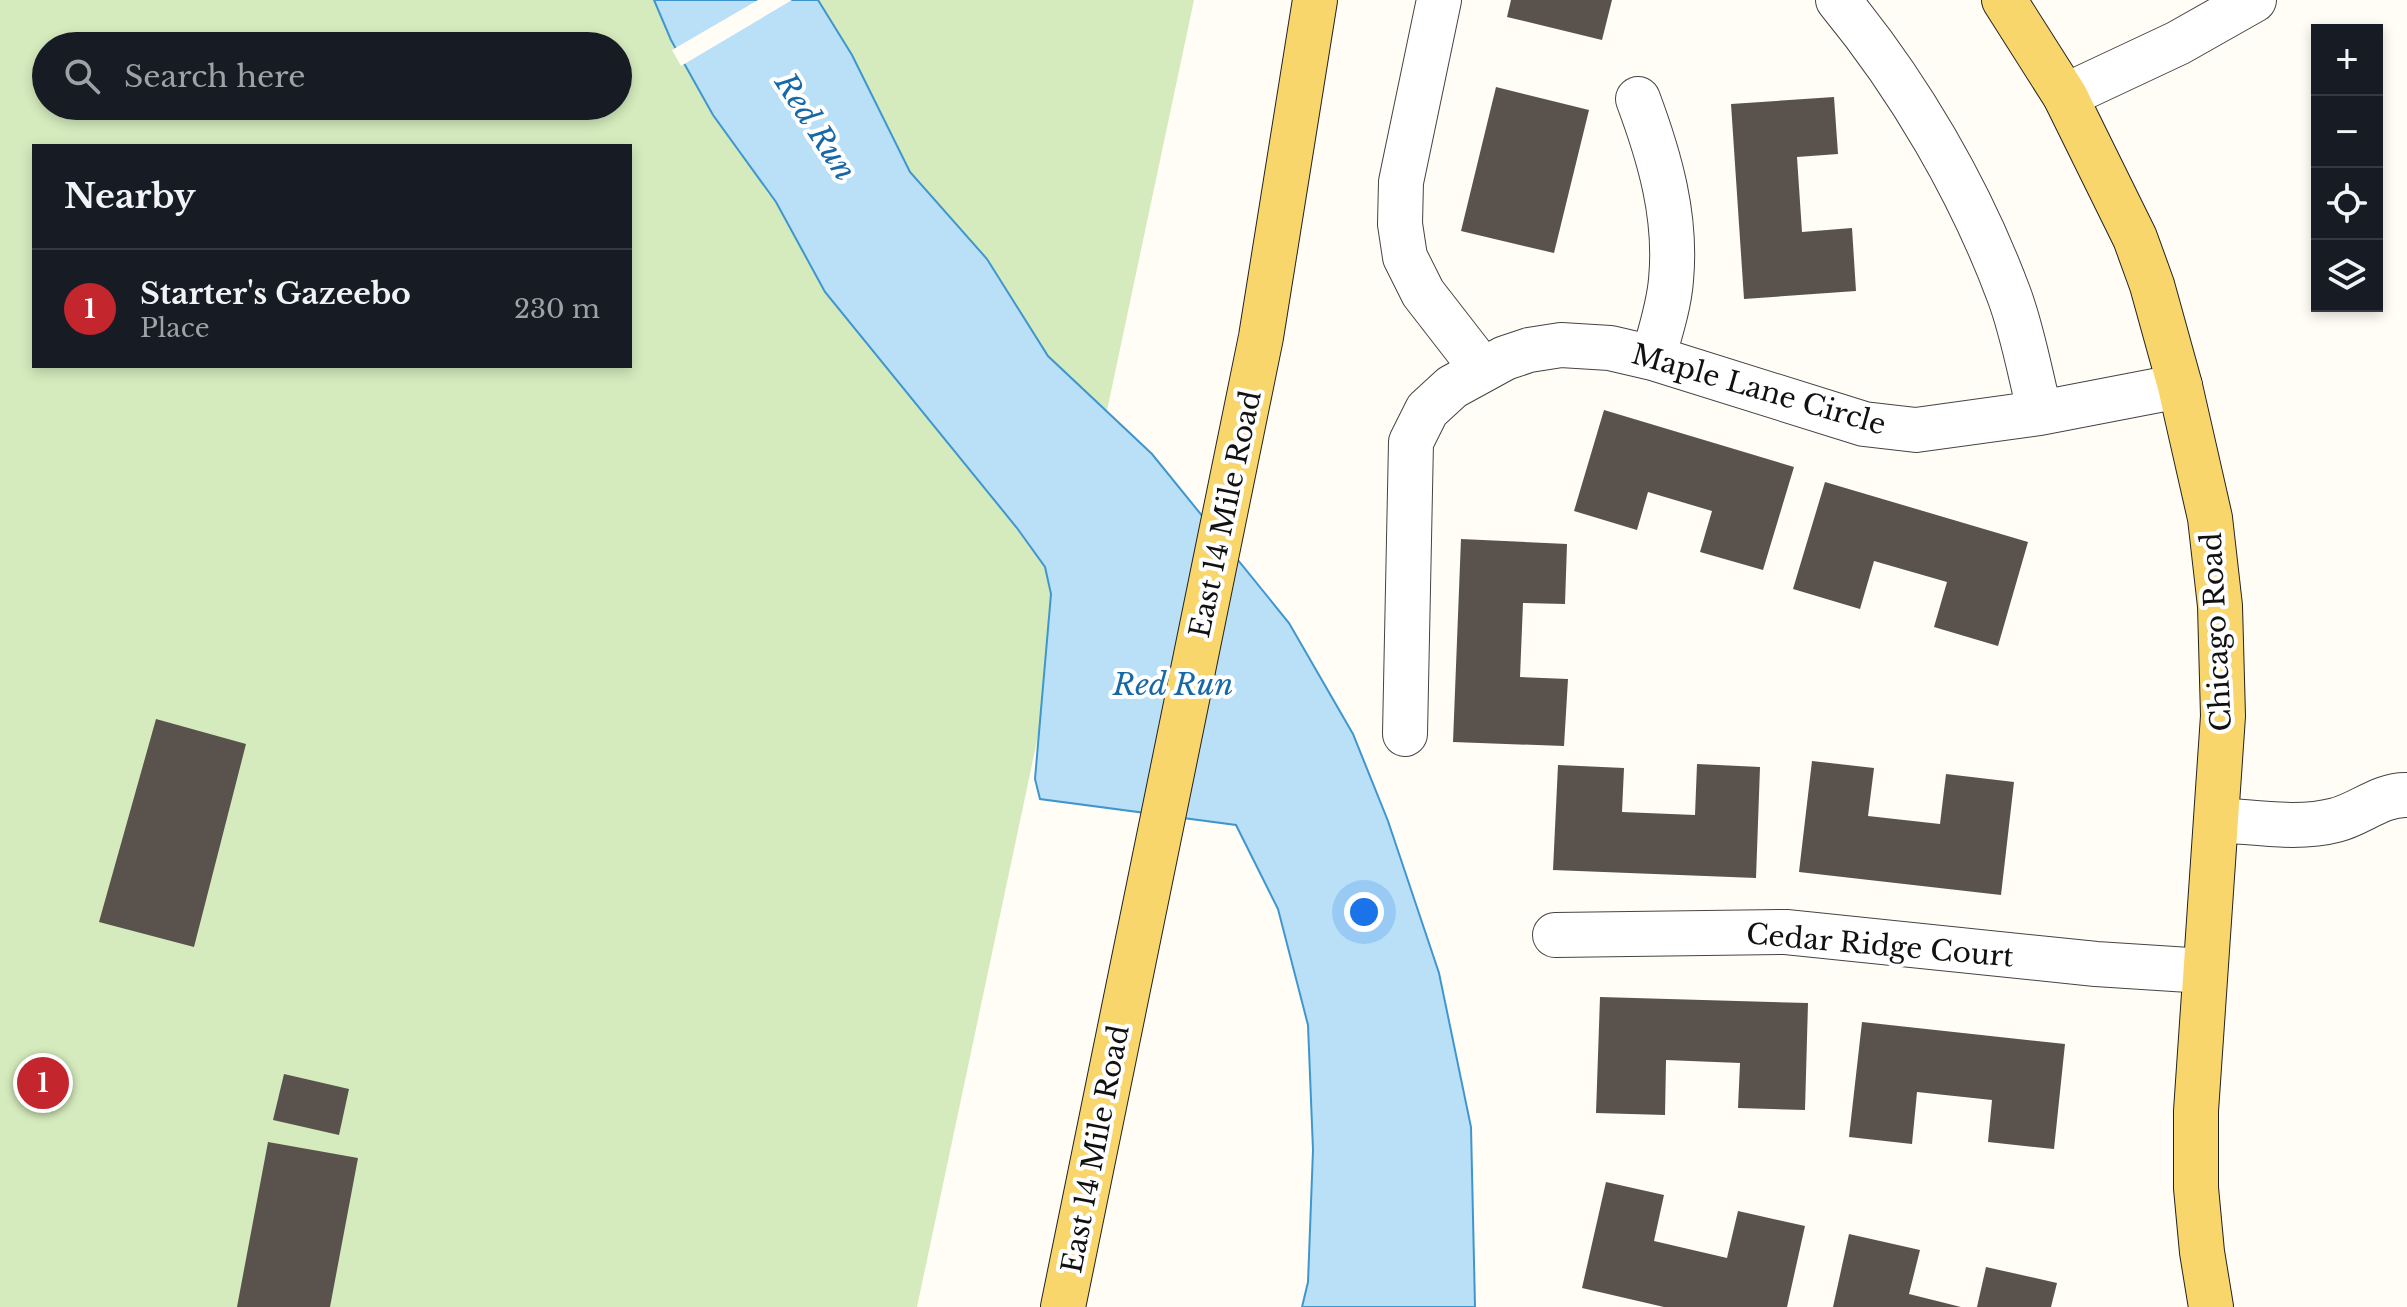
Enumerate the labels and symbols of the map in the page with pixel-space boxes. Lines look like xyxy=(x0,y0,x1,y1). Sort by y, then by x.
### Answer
water label: Red Run xyxy=(766,65,864,187)
street label: Maple Lane Circle xyxy=(1628,336,1890,443)
street label: East 14 Mile Road xyxy=(1182,387,1269,641)
street label: Chicago Road xyxy=(2194,531,2239,732)
water label: Red Run xyxy=(1112,666,1233,703)
your location xyxy=(1344,892,1384,932)
street label: Cedar Ridge Court xyxy=(1745,916,2016,975)
street label: East 14 Mile Road xyxy=(1054,1022,1137,1276)
pin: 1 xyxy=(17,1053,69,1113)

